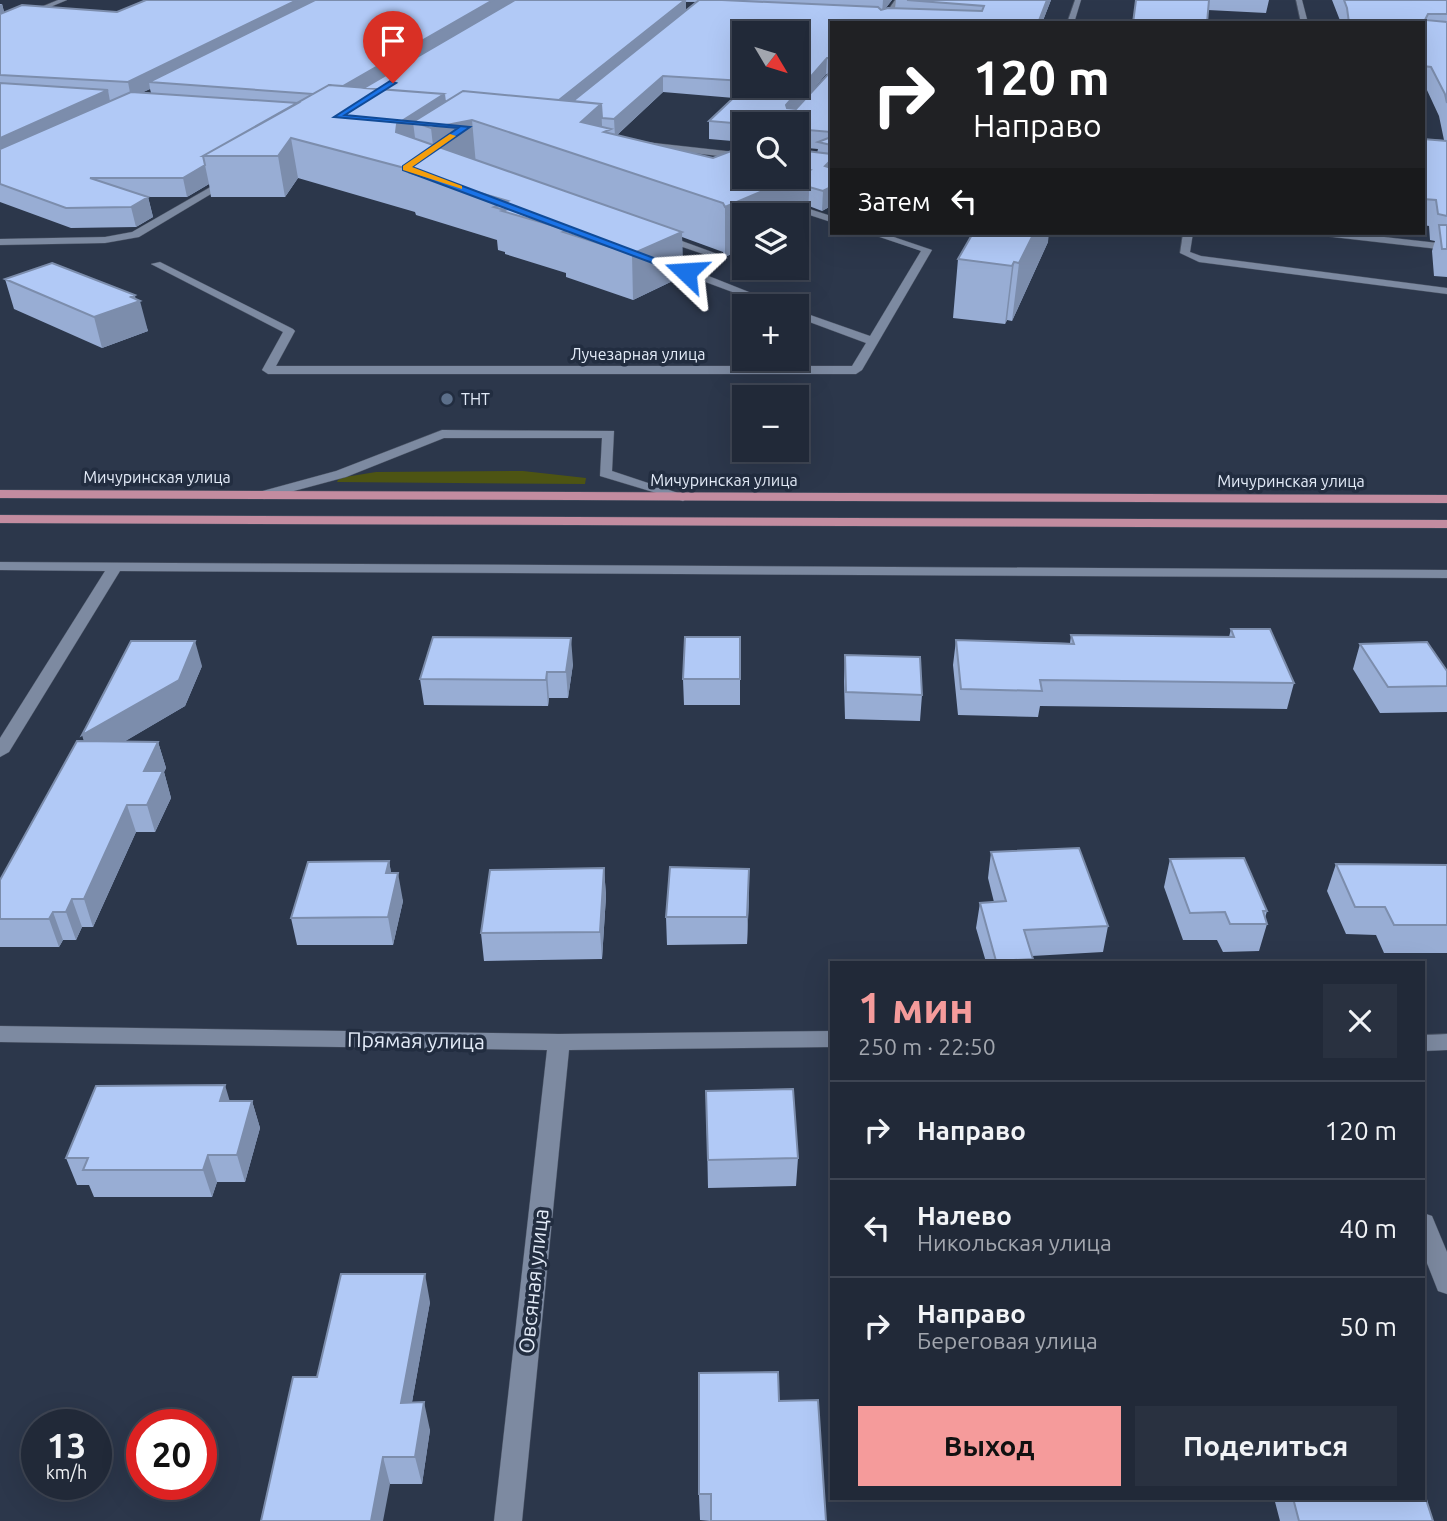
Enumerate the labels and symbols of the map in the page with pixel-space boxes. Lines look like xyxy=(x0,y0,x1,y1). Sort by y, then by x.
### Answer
pin xyxy=(363,11,423,83)
north arrow xyxy=(732,21,808,98)
position arrow xyxy=(649,235,723,309)
street label: Лучезарная улица xyxy=(571,345,705,363)
place label: ТНТ xyxy=(461,390,490,408)
marker: ТНТ xyxy=(439,391,455,407)
street label: Мичуринская улица xyxy=(83,468,231,486)
street label: Мичуринская улица xyxy=(650,471,798,489)
street label: Мичуринская улица xyxy=(1217,472,1365,490)
street label: Прямая улица xyxy=(347,1027,485,1053)
street label: Овсяная улица xyxy=(513,1207,553,1355)
speed limit sign: 20 xyxy=(126,1409,217,1500)

